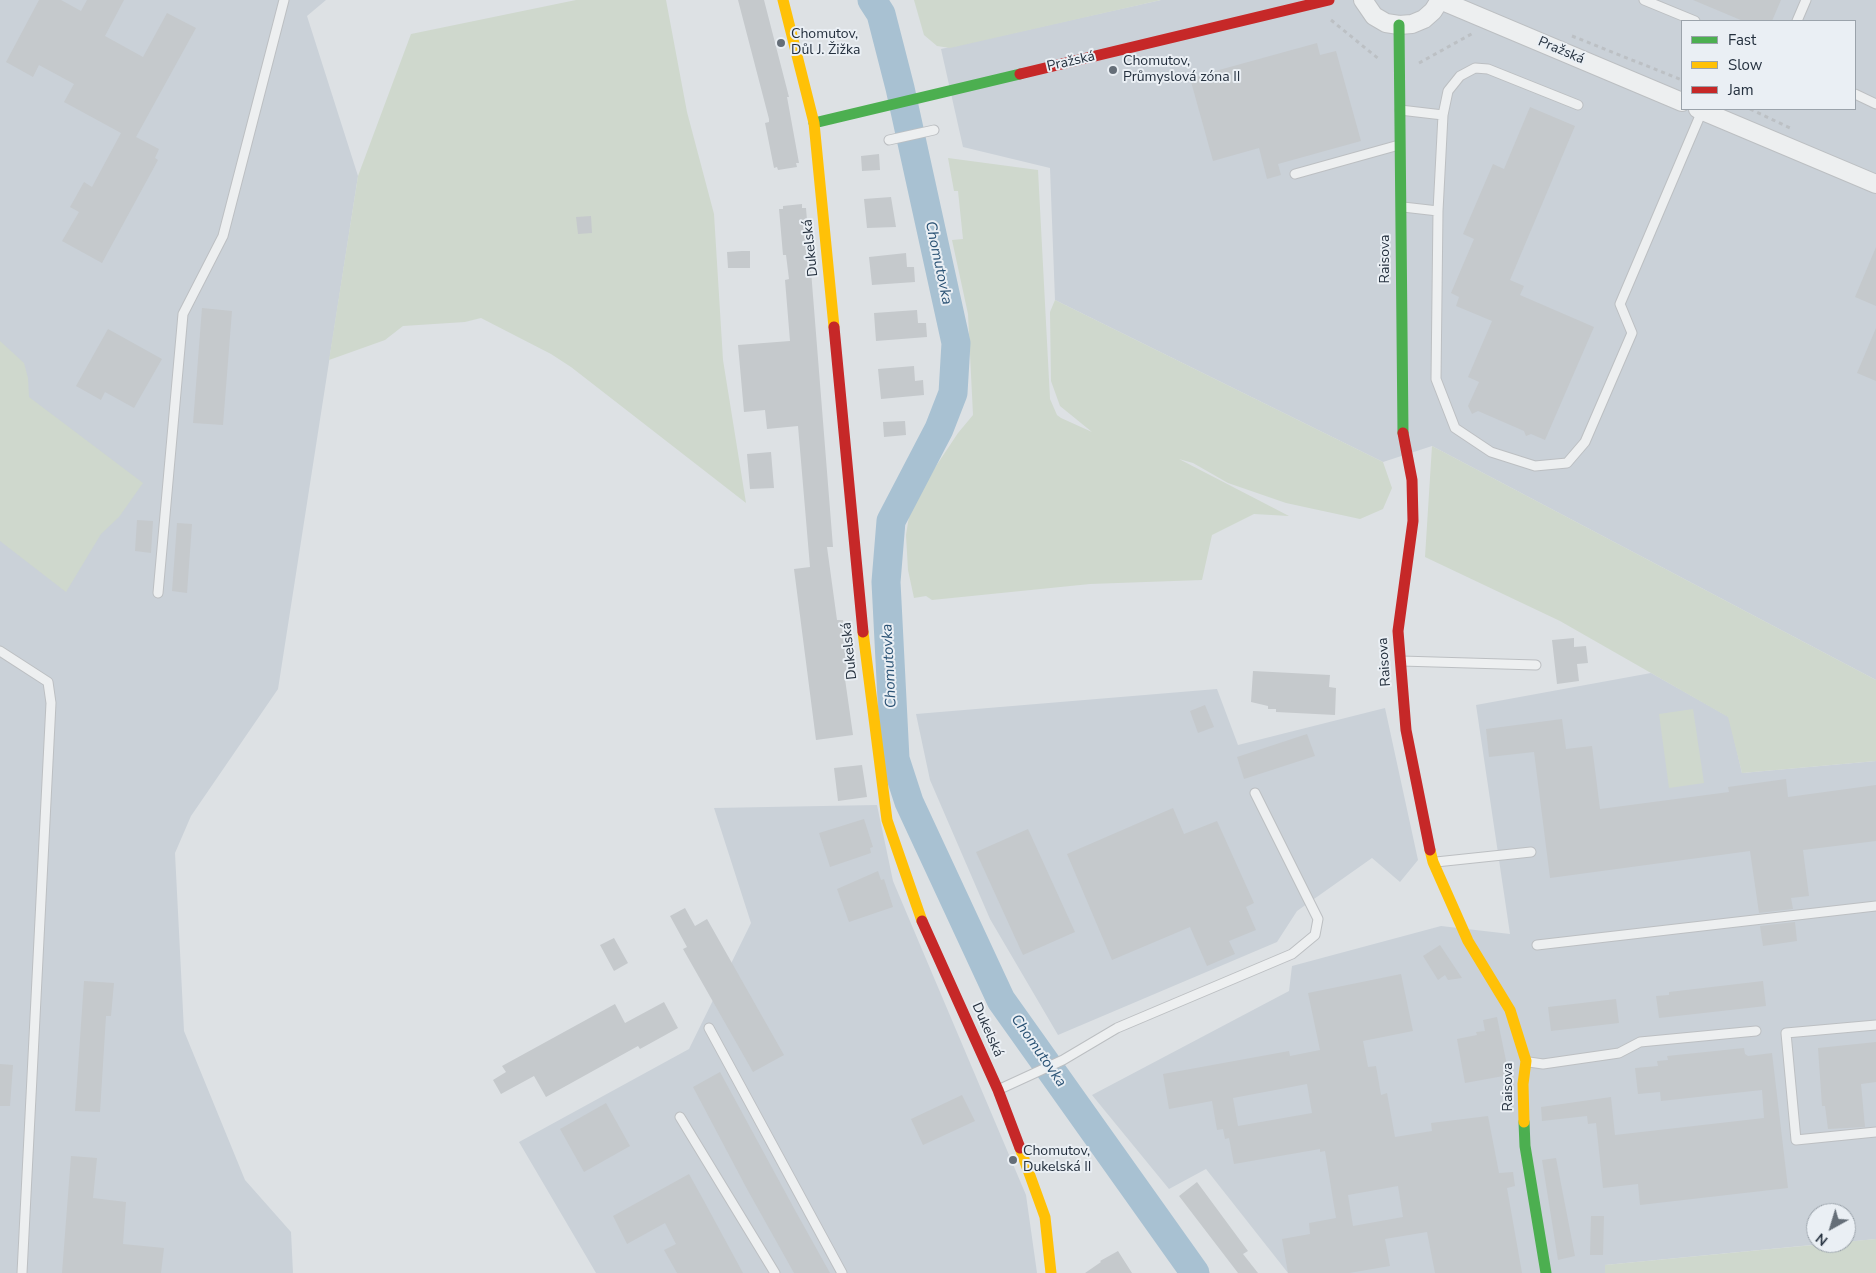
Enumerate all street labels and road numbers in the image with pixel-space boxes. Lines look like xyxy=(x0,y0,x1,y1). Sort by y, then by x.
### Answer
street label: Pražská xyxy=(1535,34,1587,68)
street label: Pražská xyxy=(1045,48,1097,76)
street label: Dukelská xyxy=(800,218,822,278)
street label: Raisova xyxy=(1378,235,1394,283)
street label: Dukelská xyxy=(839,621,861,681)
street label: Raisova xyxy=(1375,637,1395,687)
street label: Dukelská xyxy=(968,1000,1006,1060)
street label: Raisova xyxy=(1501,1063,1517,1111)

